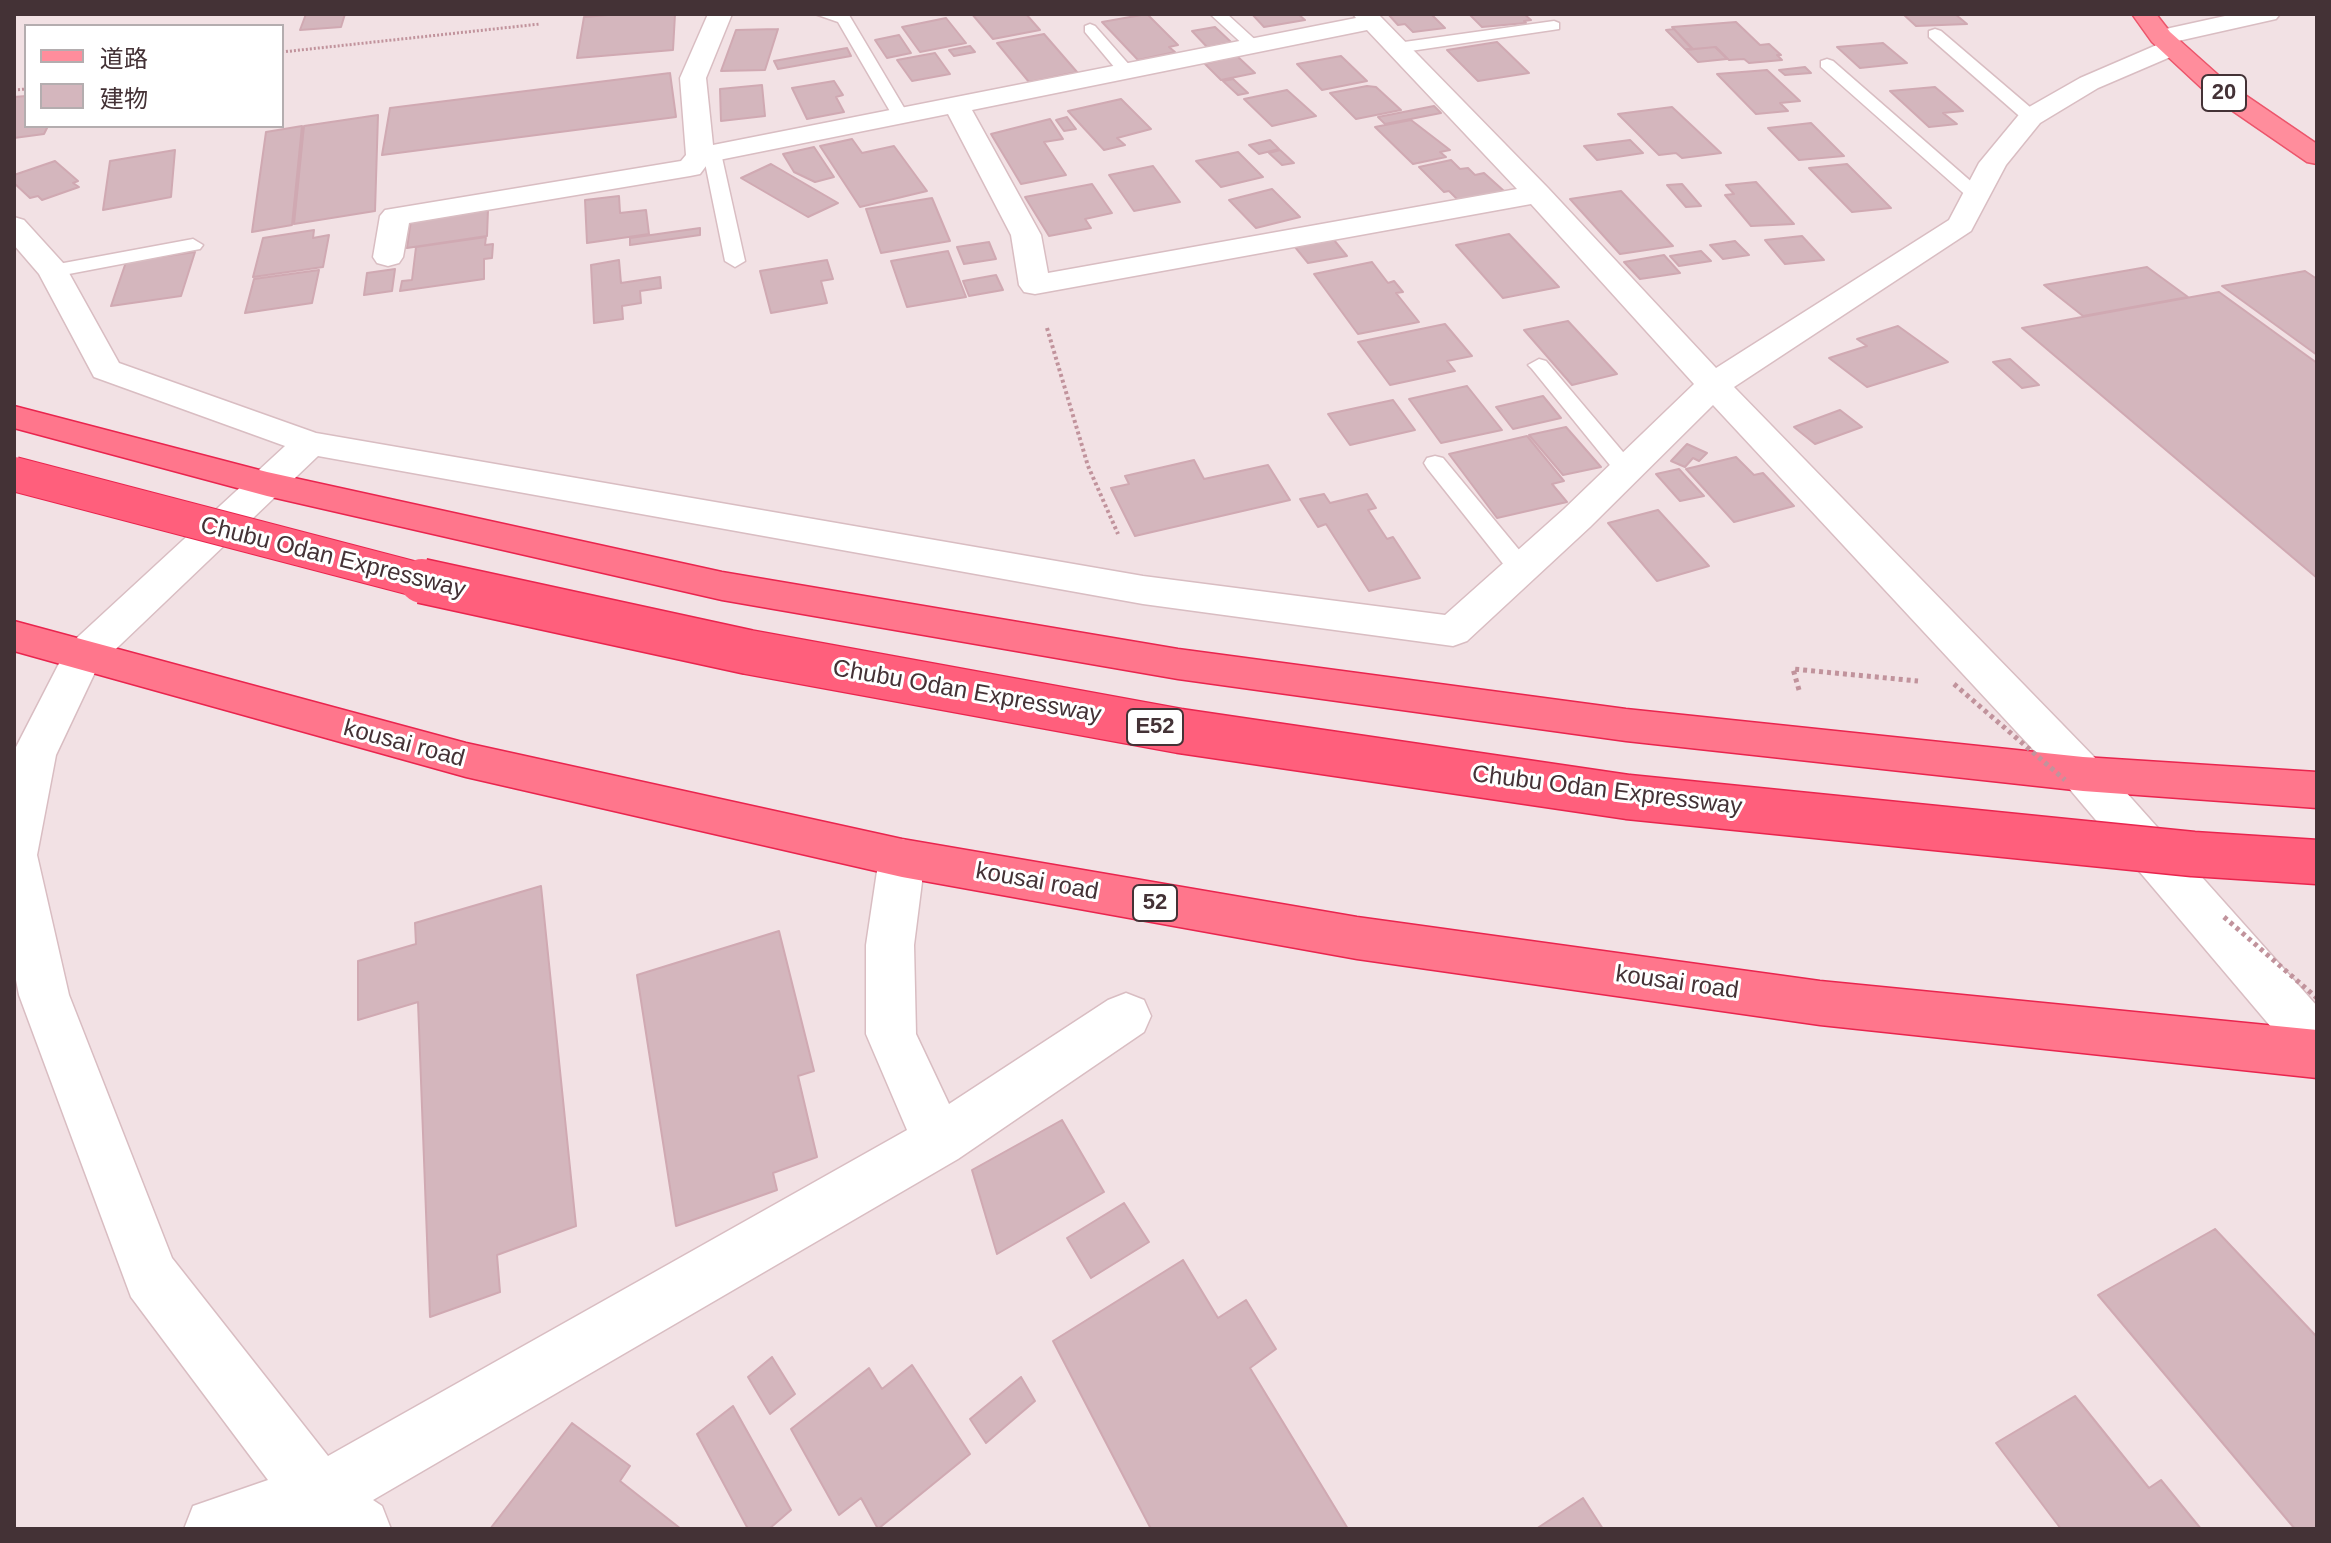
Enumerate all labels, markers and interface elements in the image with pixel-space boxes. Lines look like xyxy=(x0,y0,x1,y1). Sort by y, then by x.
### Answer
legend xyxy=(24,24,284,128)
text: 道路 xyxy=(100,45,148,72)
road number: 20 xyxy=(2202,75,2246,111)
text: 建物 xyxy=(100,85,148,112)
street label: Chubu Odan Expressway xyxy=(197,511,469,605)
street label: Chubu Odan Expressway xyxy=(830,654,1104,730)
road number: E52 xyxy=(1127,709,1183,745)
street label: kousai road xyxy=(340,714,468,774)
street label: Chubu Odan Expressway xyxy=(1470,760,1744,822)
street label: kousai road xyxy=(973,857,1101,907)
road number: 52 xyxy=(1133,885,1177,921)
street label: kousai road xyxy=(1614,960,1740,1006)

